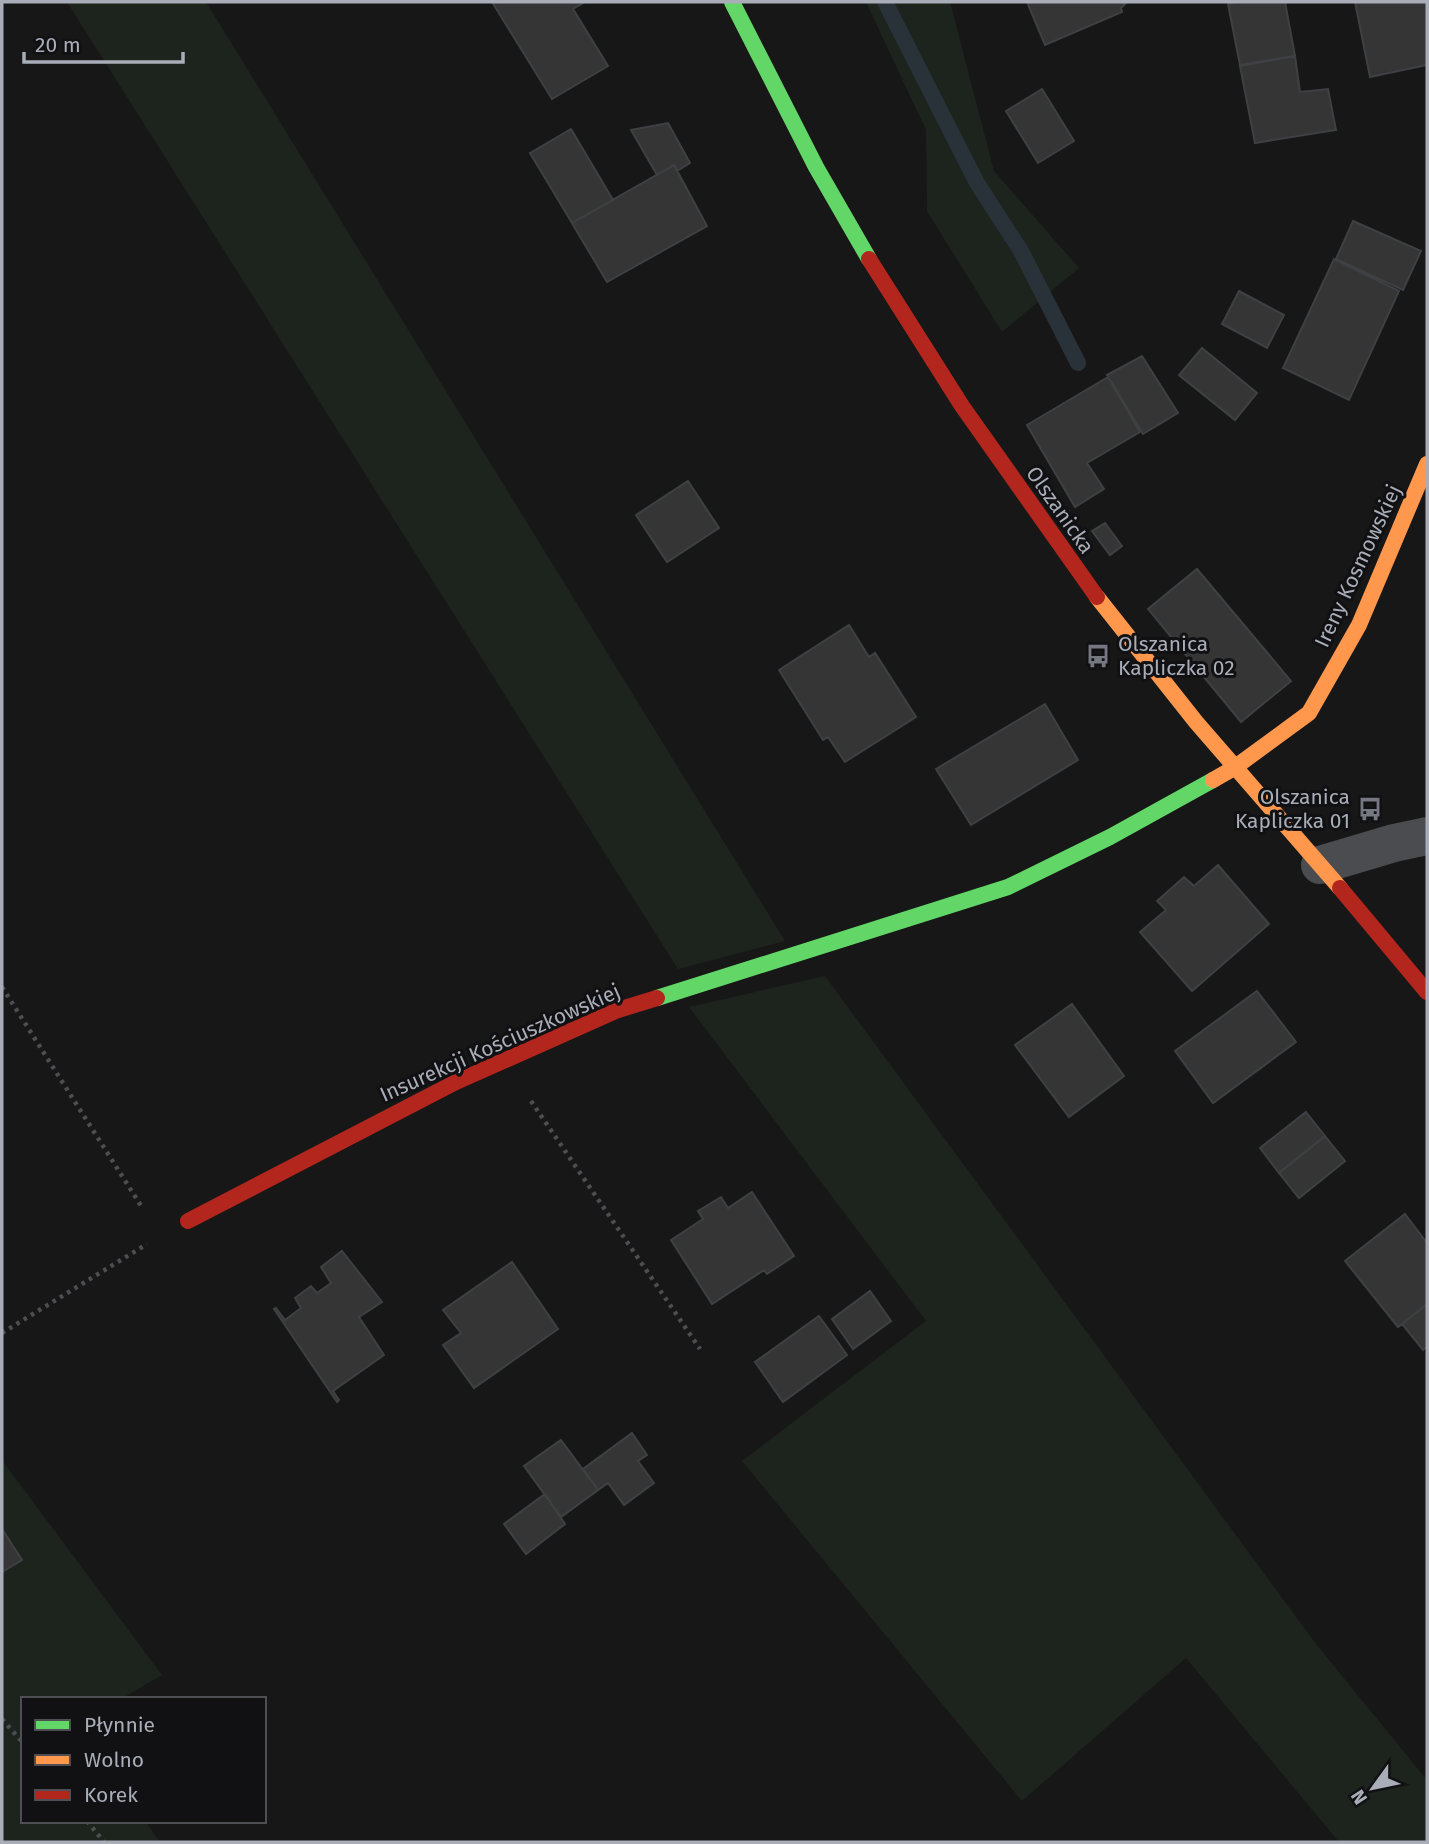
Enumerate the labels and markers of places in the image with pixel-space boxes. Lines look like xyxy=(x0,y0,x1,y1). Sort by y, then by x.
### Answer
place label: Olszanica Kapliczka 02 xyxy=(1118,631,1235,681)
bus stop icon: Olszanica Kapliczka 02 xyxy=(1084,642,1112,670)
place label: Olszanica Kapliczka 01 xyxy=(1235,784,1350,834)
bus stop icon: Olszanica Kapliczka 01 xyxy=(1356,795,1384,823)

